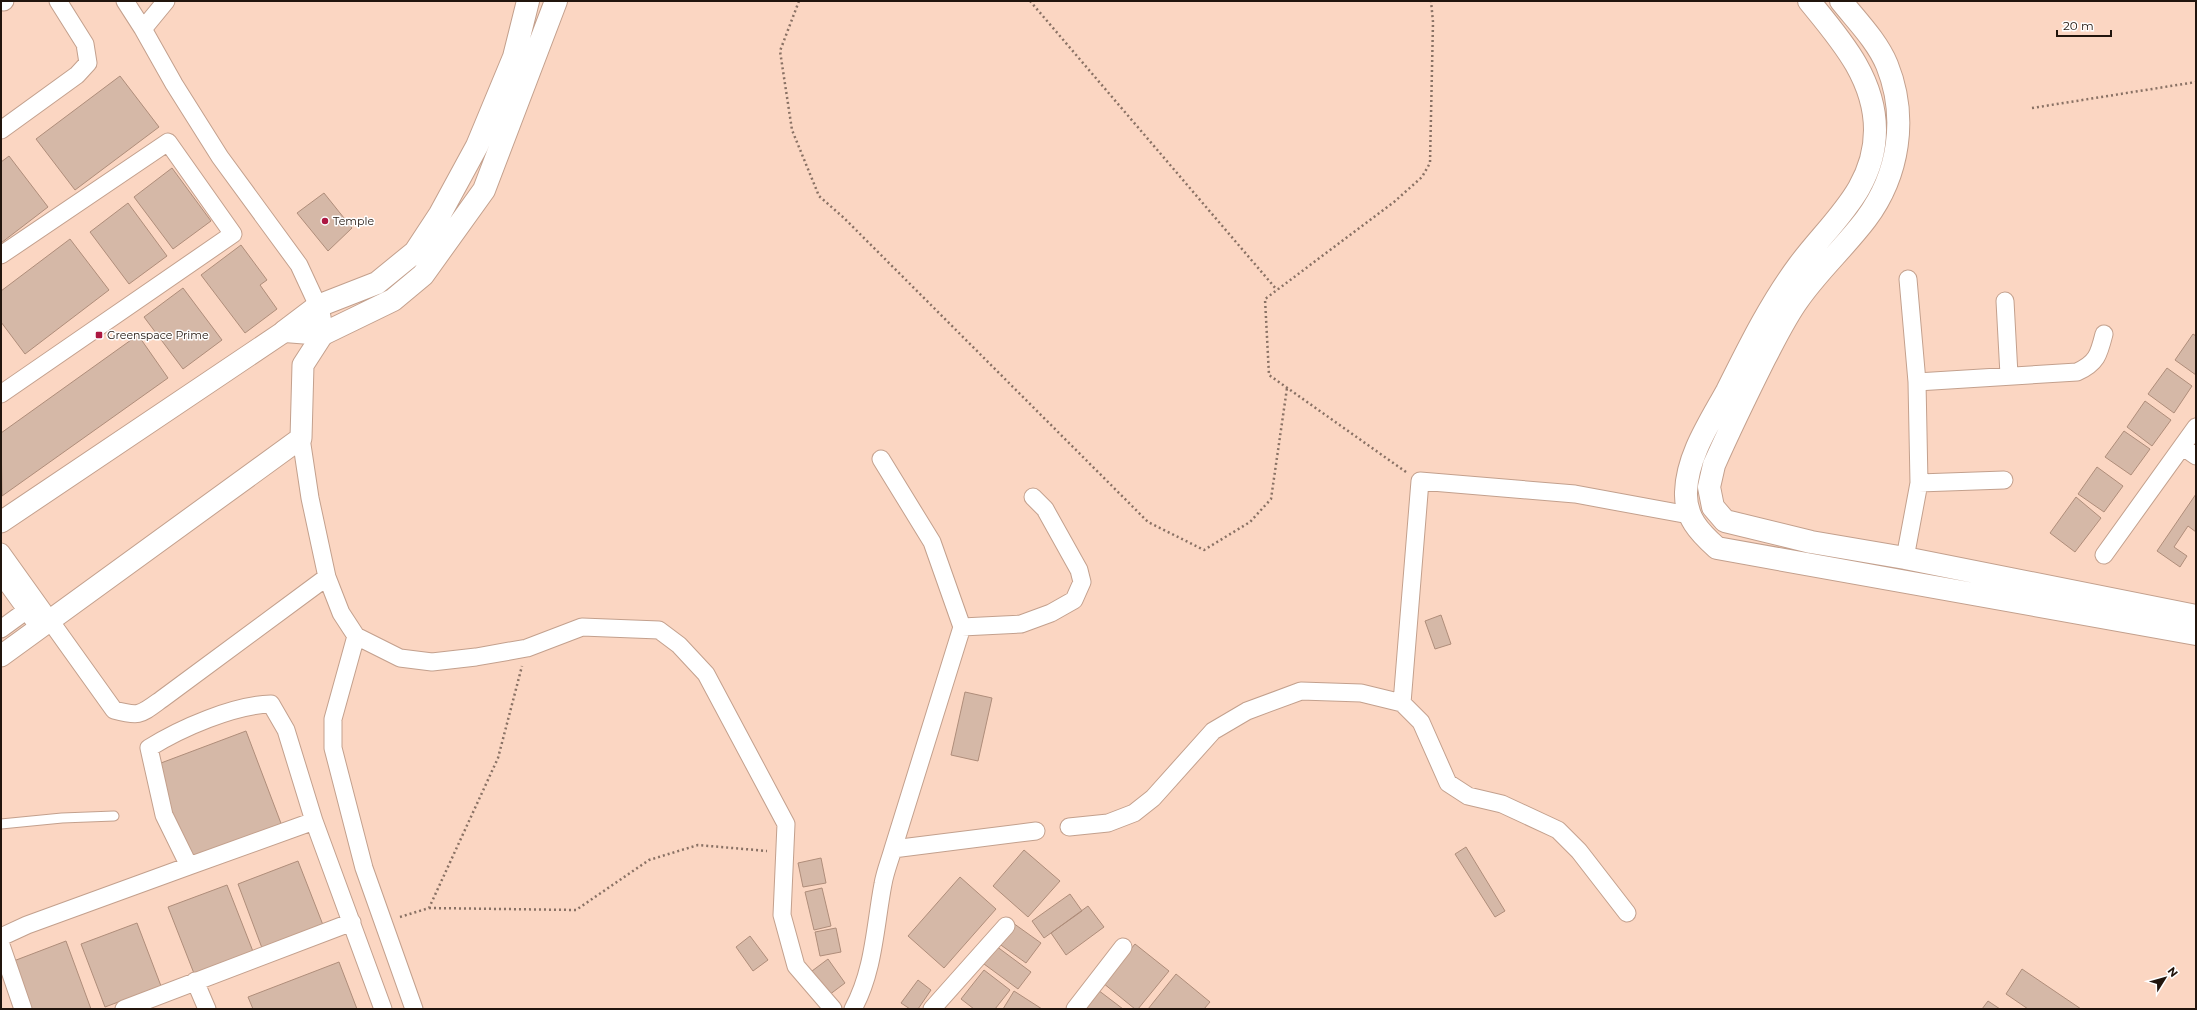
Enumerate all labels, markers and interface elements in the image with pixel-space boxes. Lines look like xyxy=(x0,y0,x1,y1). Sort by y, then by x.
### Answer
scale bar xyxy=(2057,12,2111,38)
text: 20 m xyxy=(2063,18,2094,33)
place label: Temple xyxy=(333,214,374,228)
marker: Temple xyxy=(320,216,330,226)
place label: Greenspace Prime xyxy=(107,328,209,342)
marker: Greenspace Prime xyxy=(94,330,104,340)
north arrow xyxy=(2145,958,2185,998)
text: N xyxy=(2165,964,2181,980)

